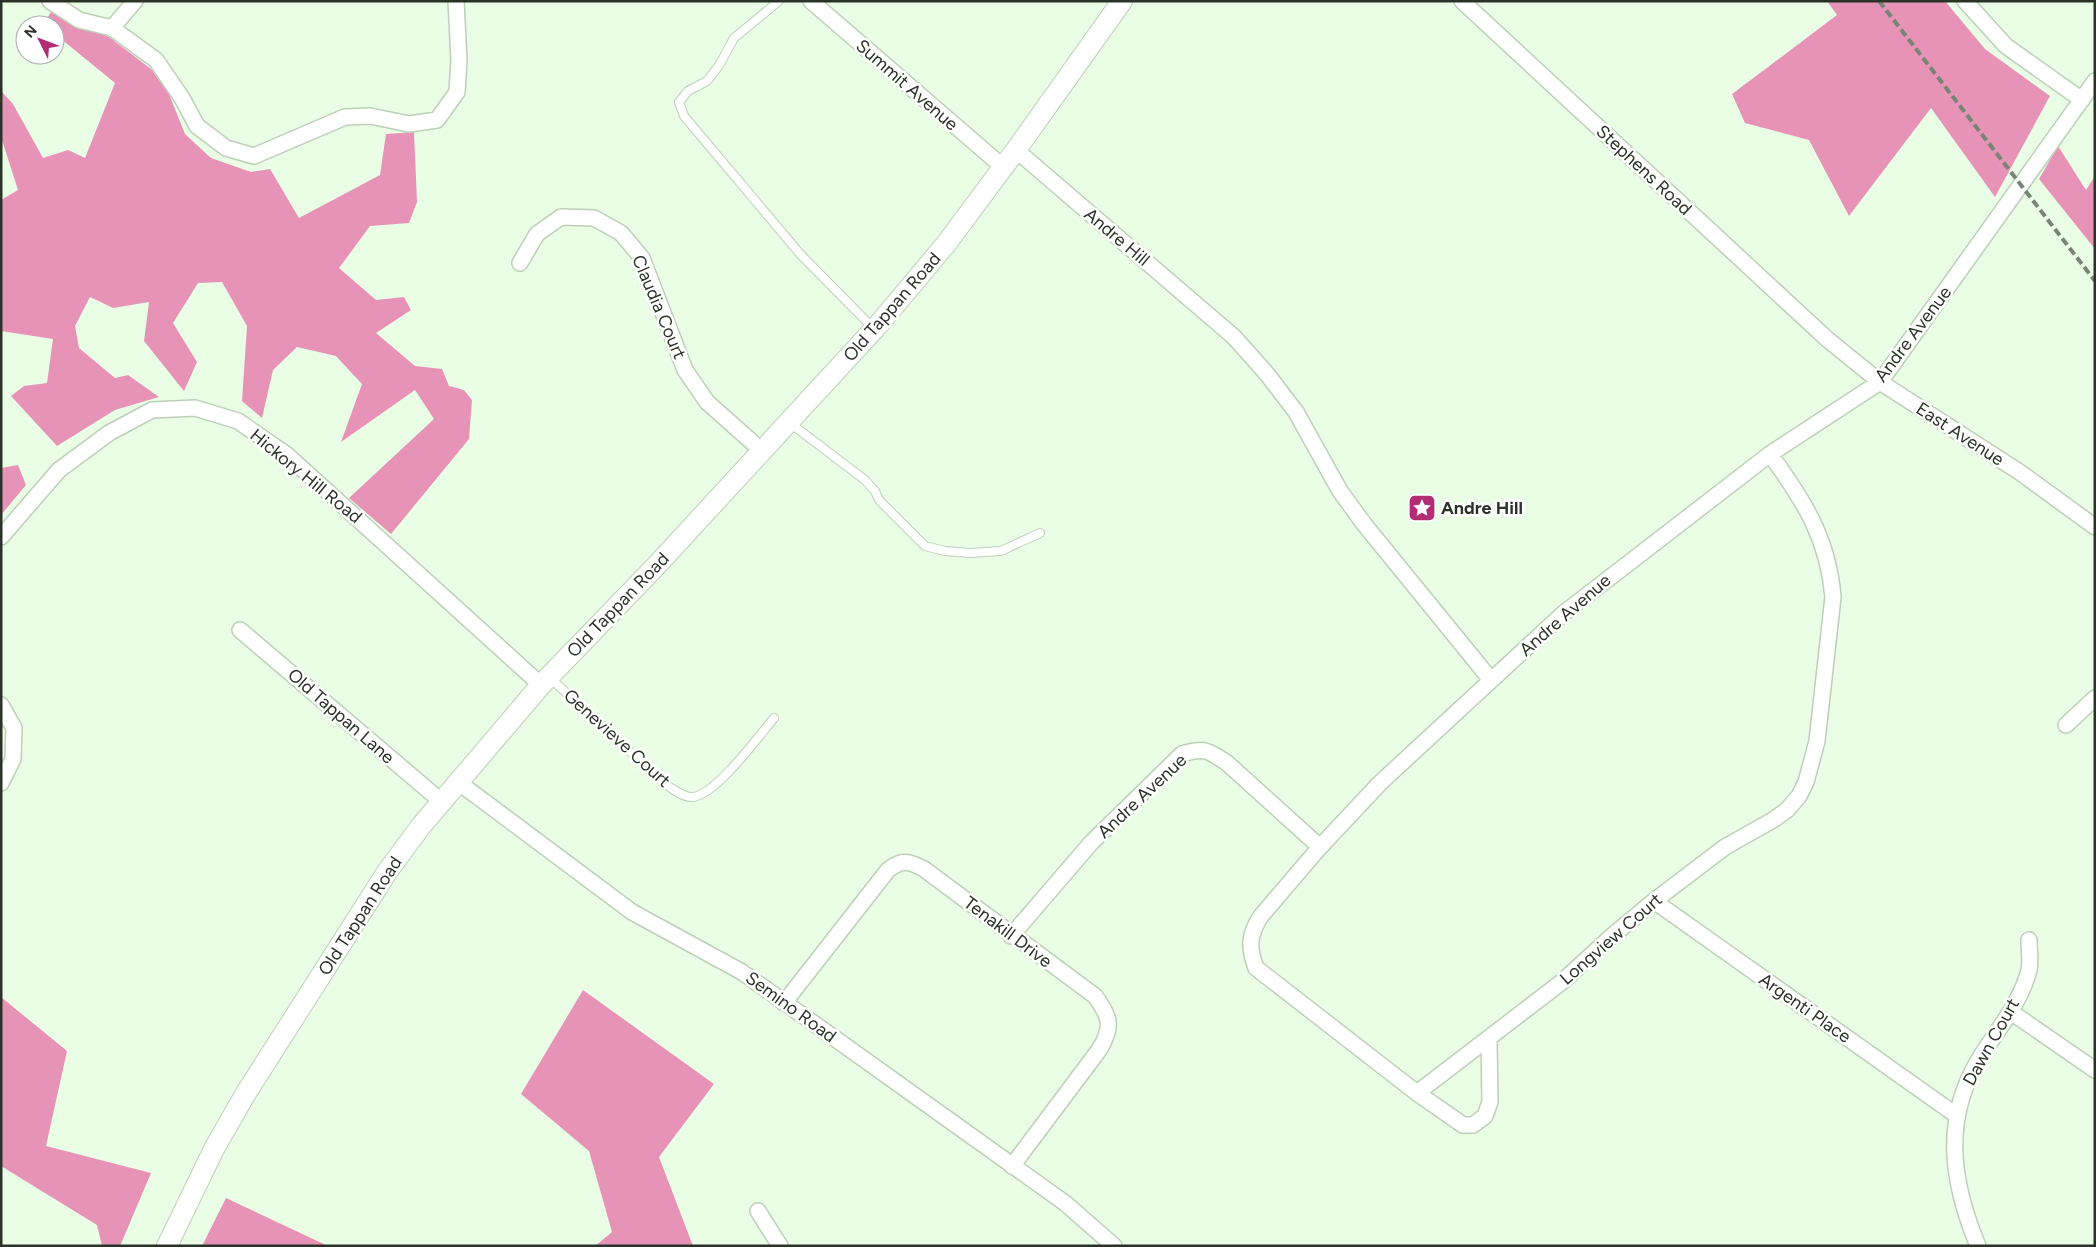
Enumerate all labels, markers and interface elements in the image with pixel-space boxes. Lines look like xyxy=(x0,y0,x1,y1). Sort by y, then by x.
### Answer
north arrow xyxy=(15,15,65,65)
text: N xyxy=(21,22,41,41)
street label: Summit Avenue xyxy=(851,35,963,135)
street label: Stephens Road xyxy=(1592,120,1696,220)
street label: Andre Hill xyxy=(1080,203,1154,271)
street label: Old Tappan Road xyxy=(839,248,945,366)
street label: Claudia Court xyxy=(627,252,691,362)
street label: Andre Avenue xyxy=(1870,282,1956,386)
street label: East Avenue xyxy=(1912,397,2008,471)
street label: Hickory Hill Road xyxy=(245,424,367,528)
place icon: Andre Hill xyxy=(1407,493,1437,523)
place label: Andre Hill xyxy=(1441,497,1523,519)
street label: Old Tappan Road xyxy=(562,548,674,662)
street label: Andre Avenue xyxy=(1515,569,1615,661)
street label: Old Tappan Lane xyxy=(283,664,399,768)
street label: Genevieve Court xyxy=(559,684,675,792)
street label: Andre Avenue xyxy=(1093,749,1191,843)
street label: Old Tappan Road xyxy=(313,852,407,980)
street label: Longview Court xyxy=(1555,888,1667,989)
street label: Tenakill Drive xyxy=(960,892,1057,972)
street label: Semino Road xyxy=(741,967,841,1047)
street label: Argenti Place xyxy=(1755,968,1855,1048)
street label: Dawn Court xyxy=(1958,994,2024,1089)

